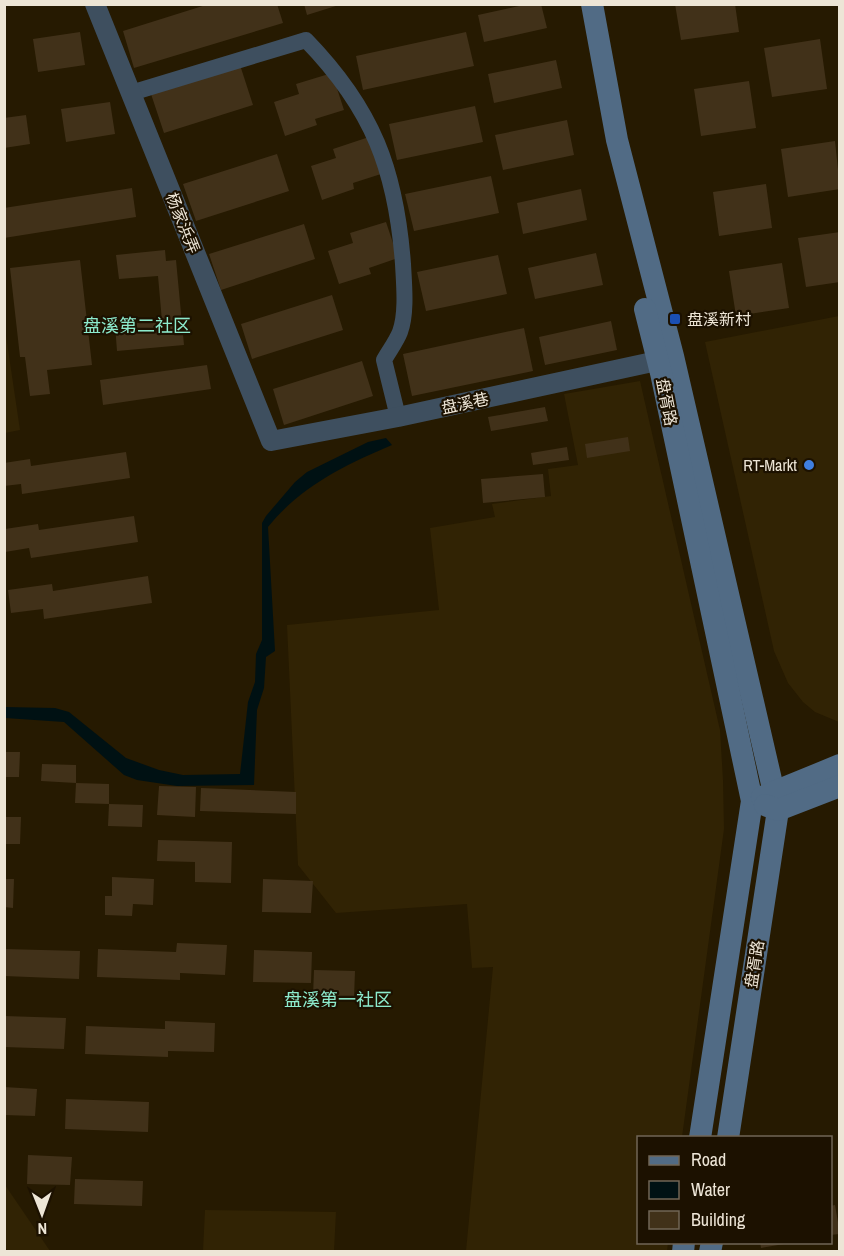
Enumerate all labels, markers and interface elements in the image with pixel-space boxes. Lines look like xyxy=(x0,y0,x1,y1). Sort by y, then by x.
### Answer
street label: 杨家浜弄 xyxy=(161,189,205,257)
place label: 盘溪新村 xyxy=(687,308,751,330)
marker: 盘溪新村 xyxy=(668,312,682,326)
district label: 盘溪第二社区 xyxy=(83,313,191,338)
street label: 盘胥路 xyxy=(652,376,682,428)
street label: 盘溪巷 xyxy=(439,387,491,419)
place label: RT-Markt xyxy=(743,454,797,476)
marker: RT-Markt xyxy=(802,458,816,472)
street label: 盘胥路 xyxy=(739,939,769,989)
district label: 盘溪第一社区 xyxy=(284,987,392,1012)
legend xyxy=(637,1136,832,1244)
text: Road xyxy=(691,1147,726,1172)
text: Water xyxy=(691,1177,730,1202)
north arrow xyxy=(12,1184,72,1244)
text: Building xyxy=(691,1207,746,1232)
text: N xyxy=(37,1218,47,1240)

